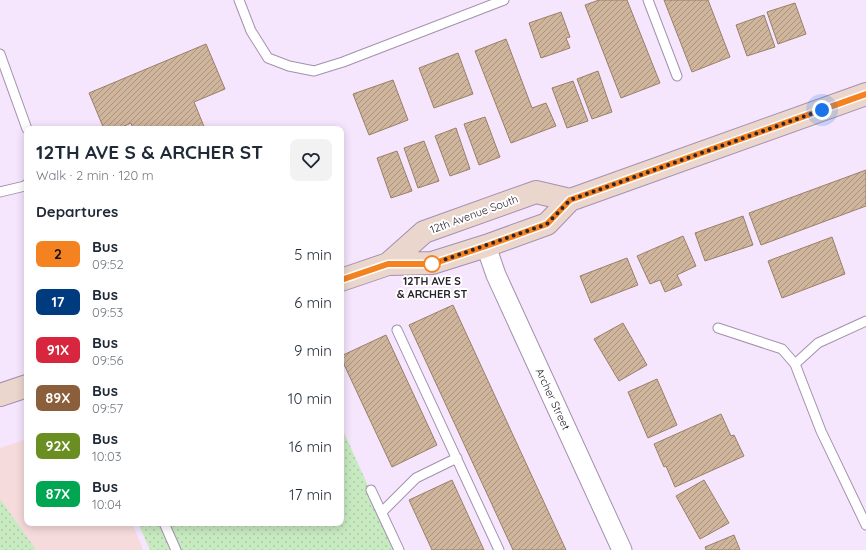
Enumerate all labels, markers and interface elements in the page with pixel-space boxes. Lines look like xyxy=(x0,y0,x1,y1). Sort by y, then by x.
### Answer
your location xyxy=(812,100,832,120)
button: heart xyxy=(290,139,332,181)
text: 12TH AVE S & ARCHER ST xyxy=(36,140,263,164)
text: Walk · 2 min · 120 m xyxy=(36,167,154,183)
street label: 12th Avenue South xyxy=(428,192,520,236)
text: Departures xyxy=(36,202,118,221)
text: Bus xyxy=(92,237,118,256)
text: 2 xyxy=(54,245,62,263)
text: 5 min xyxy=(294,245,332,264)
marker: 12TH AVE S & ARCHER ST xyxy=(423,255,441,273)
text: 09:52 xyxy=(92,256,124,272)
place label: 12TH AVE S & ARCHER ST xyxy=(397,274,467,301)
text: Bus xyxy=(92,285,118,304)
text: 17 xyxy=(51,293,65,311)
text: 6 min xyxy=(294,293,332,312)
text: 09:53 xyxy=(92,304,123,320)
text: Bus xyxy=(92,333,118,352)
text: 91X xyxy=(47,341,69,359)
text: 9 min xyxy=(294,341,332,360)
text: 09:56 xyxy=(92,352,124,368)
street label: Archer Street xyxy=(533,366,574,432)
text: Bus xyxy=(92,381,118,400)
text: 89X xyxy=(46,389,70,407)
text: 10 min xyxy=(288,389,332,408)
text: 09:57 xyxy=(92,400,123,416)
text: Bus xyxy=(92,429,118,448)
text: 92X xyxy=(45,437,71,455)
text: 16 min xyxy=(289,437,332,456)
text: 10:03 xyxy=(92,448,122,464)
text: Bus xyxy=(92,477,118,496)
text: 87X xyxy=(46,485,70,503)
text: 17 min xyxy=(289,485,332,504)
text: 10:04 xyxy=(92,496,122,512)

